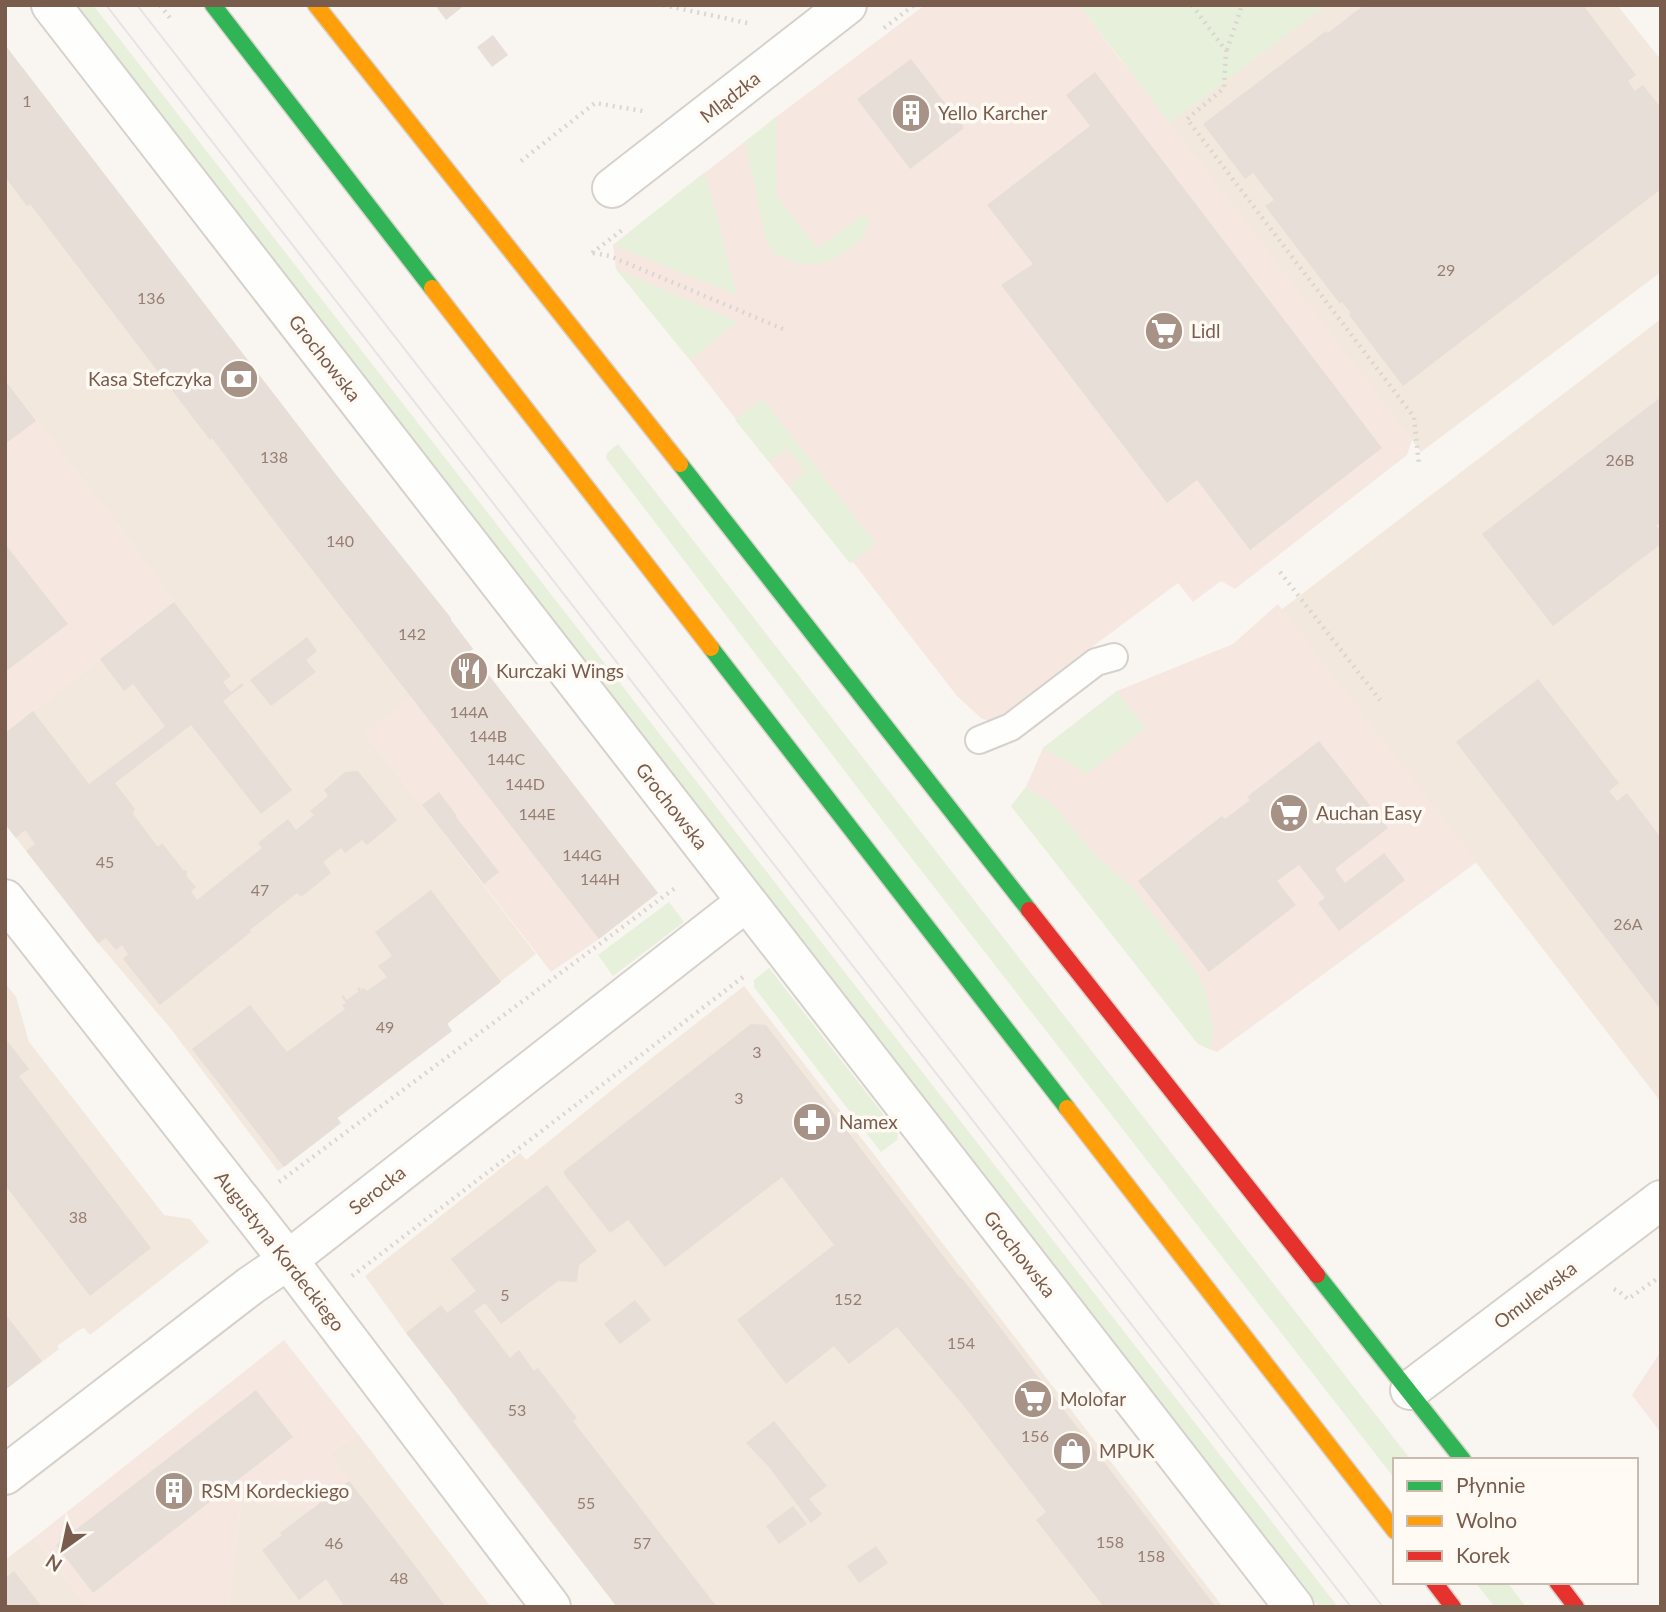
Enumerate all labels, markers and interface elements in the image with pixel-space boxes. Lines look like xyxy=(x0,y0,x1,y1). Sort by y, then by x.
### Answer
street label: Mlądzka xyxy=(695,66,764,127)
house number: 1 xyxy=(22,91,32,110)
building icon: Yello Karcher xyxy=(890,92,932,134)
place label: Yello Karcher xyxy=(938,101,1048,124)
house number: 29 xyxy=(1437,260,1455,279)
house number: 136 xyxy=(137,288,165,307)
street label: Grochowska xyxy=(284,310,366,406)
supermarket icon: Lidl xyxy=(1143,310,1185,352)
place label: Lidl xyxy=(1191,319,1220,342)
bank icon: Kasa Stefczyka xyxy=(218,358,260,400)
place label: Kasa Stefczyka xyxy=(88,367,212,390)
house number: 138 xyxy=(260,447,288,466)
house number: 26B xyxy=(1606,450,1634,469)
house number: 140 xyxy=(326,531,354,550)
house number: 142 xyxy=(398,624,426,643)
restaurant icon: Kurczaki Wings xyxy=(448,650,490,692)
place label: Kurczaki Wings xyxy=(496,659,624,682)
house number: 144A xyxy=(450,702,489,721)
house number: 144B xyxy=(469,726,507,745)
house number: 144C xyxy=(487,749,526,768)
street label: Grochowska xyxy=(631,758,713,854)
house number: 144D xyxy=(505,774,545,793)
supermarket icon: Auchan Easy xyxy=(1268,792,1310,834)
place label: Auchan Easy xyxy=(1316,801,1422,824)
house number: 144E xyxy=(518,804,556,823)
house number: 144G xyxy=(562,845,602,864)
house number: 45 xyxy=(96,852,114,871)
house number: 144H xyxy=(580,869,620,888)
house number: 47 xyxy=(251,880,269,899)
house number: 26A xyxy=(1613,914,1643,933)
house number: 49 xyxy=(376,1017,394,1036)
house number: 3 xyxy=(752,1042,762,1061)
house number: 3 xyxy=(734,1088,744,1107)
pharmacy icon: Namex xyxy=(791,1101,833,1143)
place label: Namex xyxy=(839,1110,898,1133)
street label: Serocka xyxy=(344,1160,410,1219)
street label: Augustyna Kordeckiego xyxy=(211,1166,350,1335)
street label: Grochowska xyxy=(979,1206,1061,1302)
house number: 38 xyxy=(69,1207,87,1226)
street label: Omulewska xyxy=(1489,1256,1581,1333)
house number: 5 xyxy=(500,1285,510,1304)
house number: 152 xyxy=(834,1289,862,1308)
house number: 154 xyxy=(947,1333,975,1352)
supermarket icon: Molofar xyxy=(1012,1378,1054,1420)
place label: Molofar xyxy=(1060,1387,1126,1410)
house number: 53 xyxy=(508,1400,526,1419)
house number: 156 xyxy=(1021,1426,1049,1445)
shop icon: MPUK xyxy=(1051,1430,1093,1472)
place label: MPUK xyxy=(1099,1439,1155,1462)
legend xyxy=(1393,1458,1638,1584)
building icon: RSM Kordeckiego xyxy=(153,1470,195,1512)
text: Płynnie xyxy=(1456,1472,1525,1497)
place label: RSM Kordeckiego xyxy=(201,1479,349,1502)
house number: 55 xyxy=(577,1493,595,1512)
text: Wolno xyxy=(1456,1507,1517,1532)
north arrow xyxy=(28,1514,98,1584)
house number: 158 xyxy=(1096,1532,1124,1551)
house number: 46 xyxy=(325,1533,343,1552)
house number: 57 xyxy=(633,1533,651,1552)
text: Korek xyxy=(1456,1542,1510,1567)
house number: 158 xyxy=(1137,1546,1165,1565)
text: N xyxy=(41,1550,66,1577)
house number: 48 xyxy=(390,1568,408,1587)

